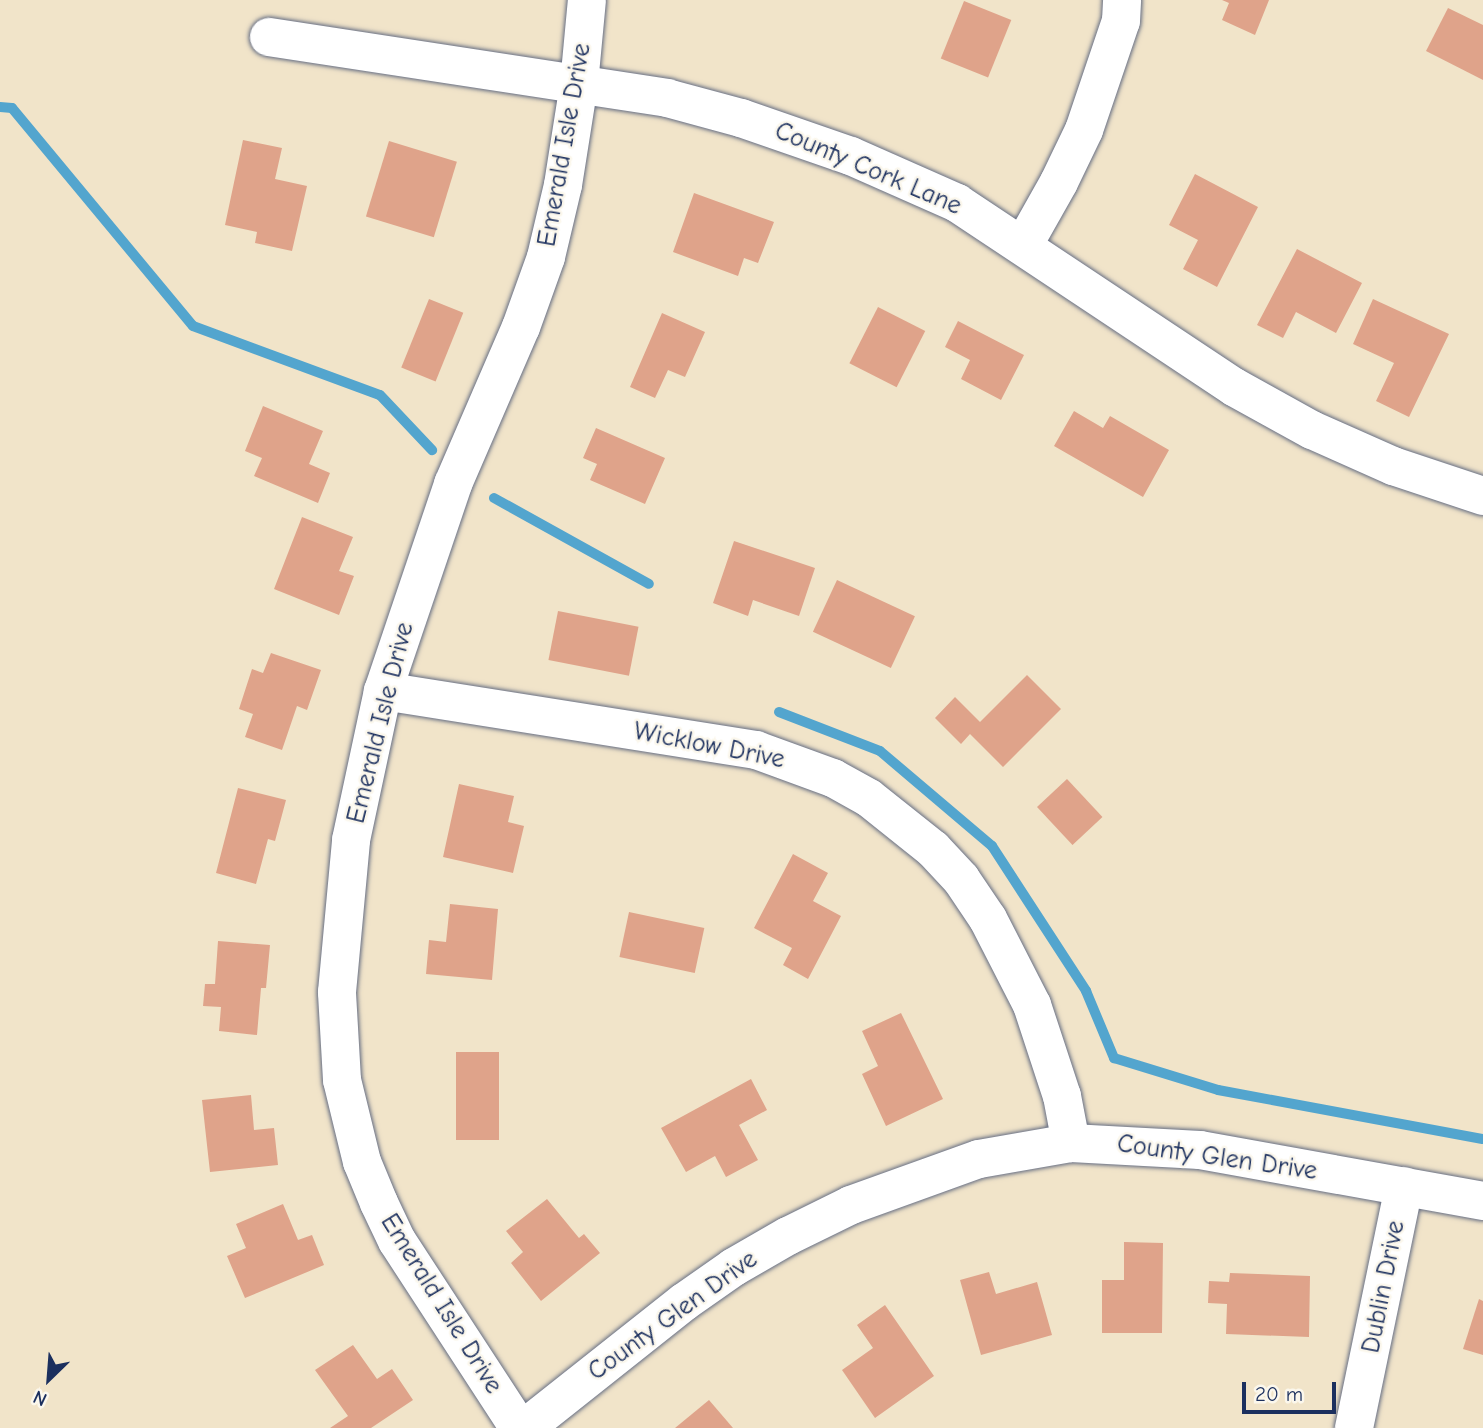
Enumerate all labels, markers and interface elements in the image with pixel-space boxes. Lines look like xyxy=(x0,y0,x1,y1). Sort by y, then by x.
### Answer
street label: Emerald Isle Drive xyxy=(532,41,598,249)
street label: County Cork Lane xyxy=(770,116,966,222)
street label: Emerald Isle Drive xyxy=(341,619,421,827)
street label: Wicklow Drive xyxy=(631,716,787,776)
street label: County Glen Drive xyxy=(1115,1129,1319,1187)
street label: Emerald Isle Drive xyxy=(373,1208,509,1400)
street label: Dublin Drive xyxy=(1356,1218,1412,1356)
street label: County Glen Drive xyxy=(582,1244,764,1388)
north arrow xyxy=(14,1344,84,1414)
scale bar xyxy=(1245,1368,1340,1412)
text: 20 m xyxy=(1255,1382,1303,1406)
text: N xyxy=(30,1385,50,1411)

